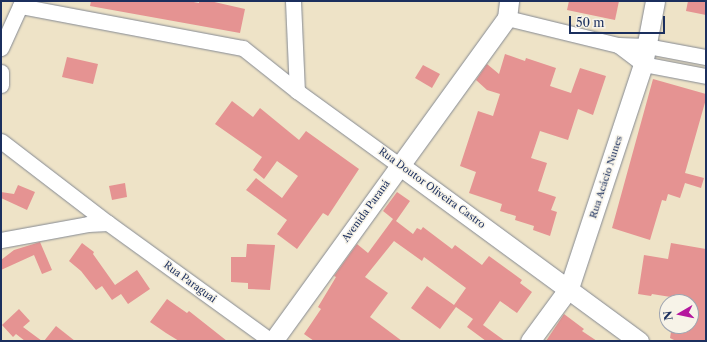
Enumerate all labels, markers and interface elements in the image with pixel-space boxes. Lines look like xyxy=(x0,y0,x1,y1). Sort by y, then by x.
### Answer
scale bar xyxy=(571,8,667,34)
text: 50 m xyxy=(576,15,605,30)
street label: Rua Acácio Nunes xyxy=(587,134,625,220)
street label: Rua Doutor Oliveira Castro xyxy=(376,145,488,231)
street label: Avenida Paraná xyxy=(340,178,392,244)
street label: Rua Paraguai xyxy=(161,259,219,305)
north arrow xyxy=(659,294,699,334)
text: N xyxy=(660,310,676,322)

